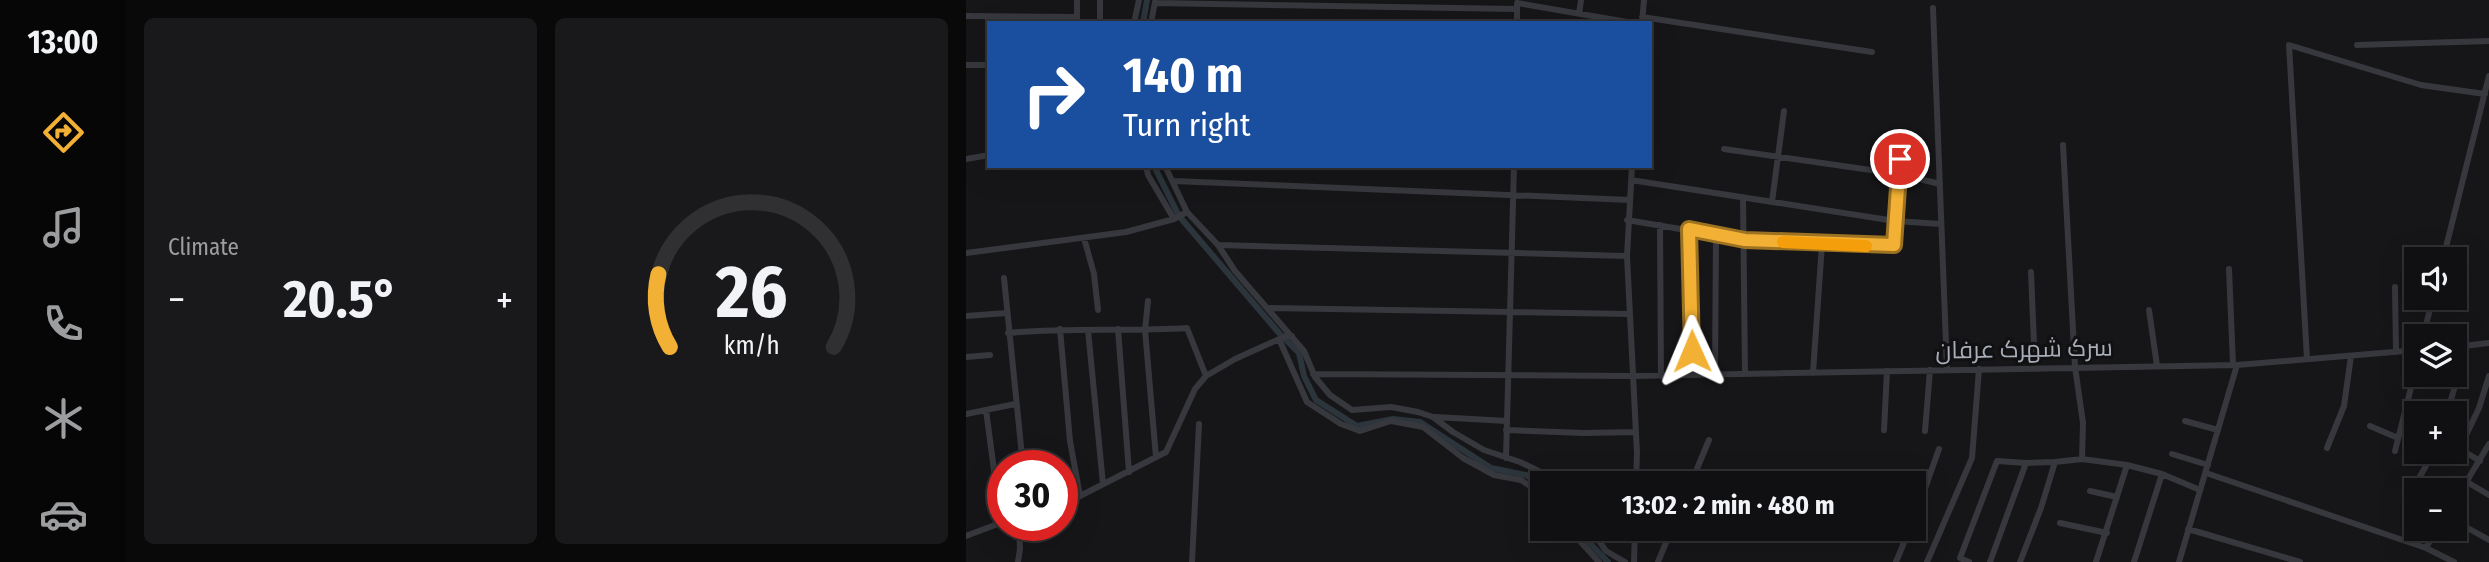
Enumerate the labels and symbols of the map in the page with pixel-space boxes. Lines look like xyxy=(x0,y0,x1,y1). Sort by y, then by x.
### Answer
pin xyxy=(1870,129,1930,189)
position arrow xyxy=(1655,314,1729,388)
street label: سرک شهرک عرفان xyxy=(1935,333,2113,365)
speed limit sign: 30 xyxy=(987,450,1078,541)

